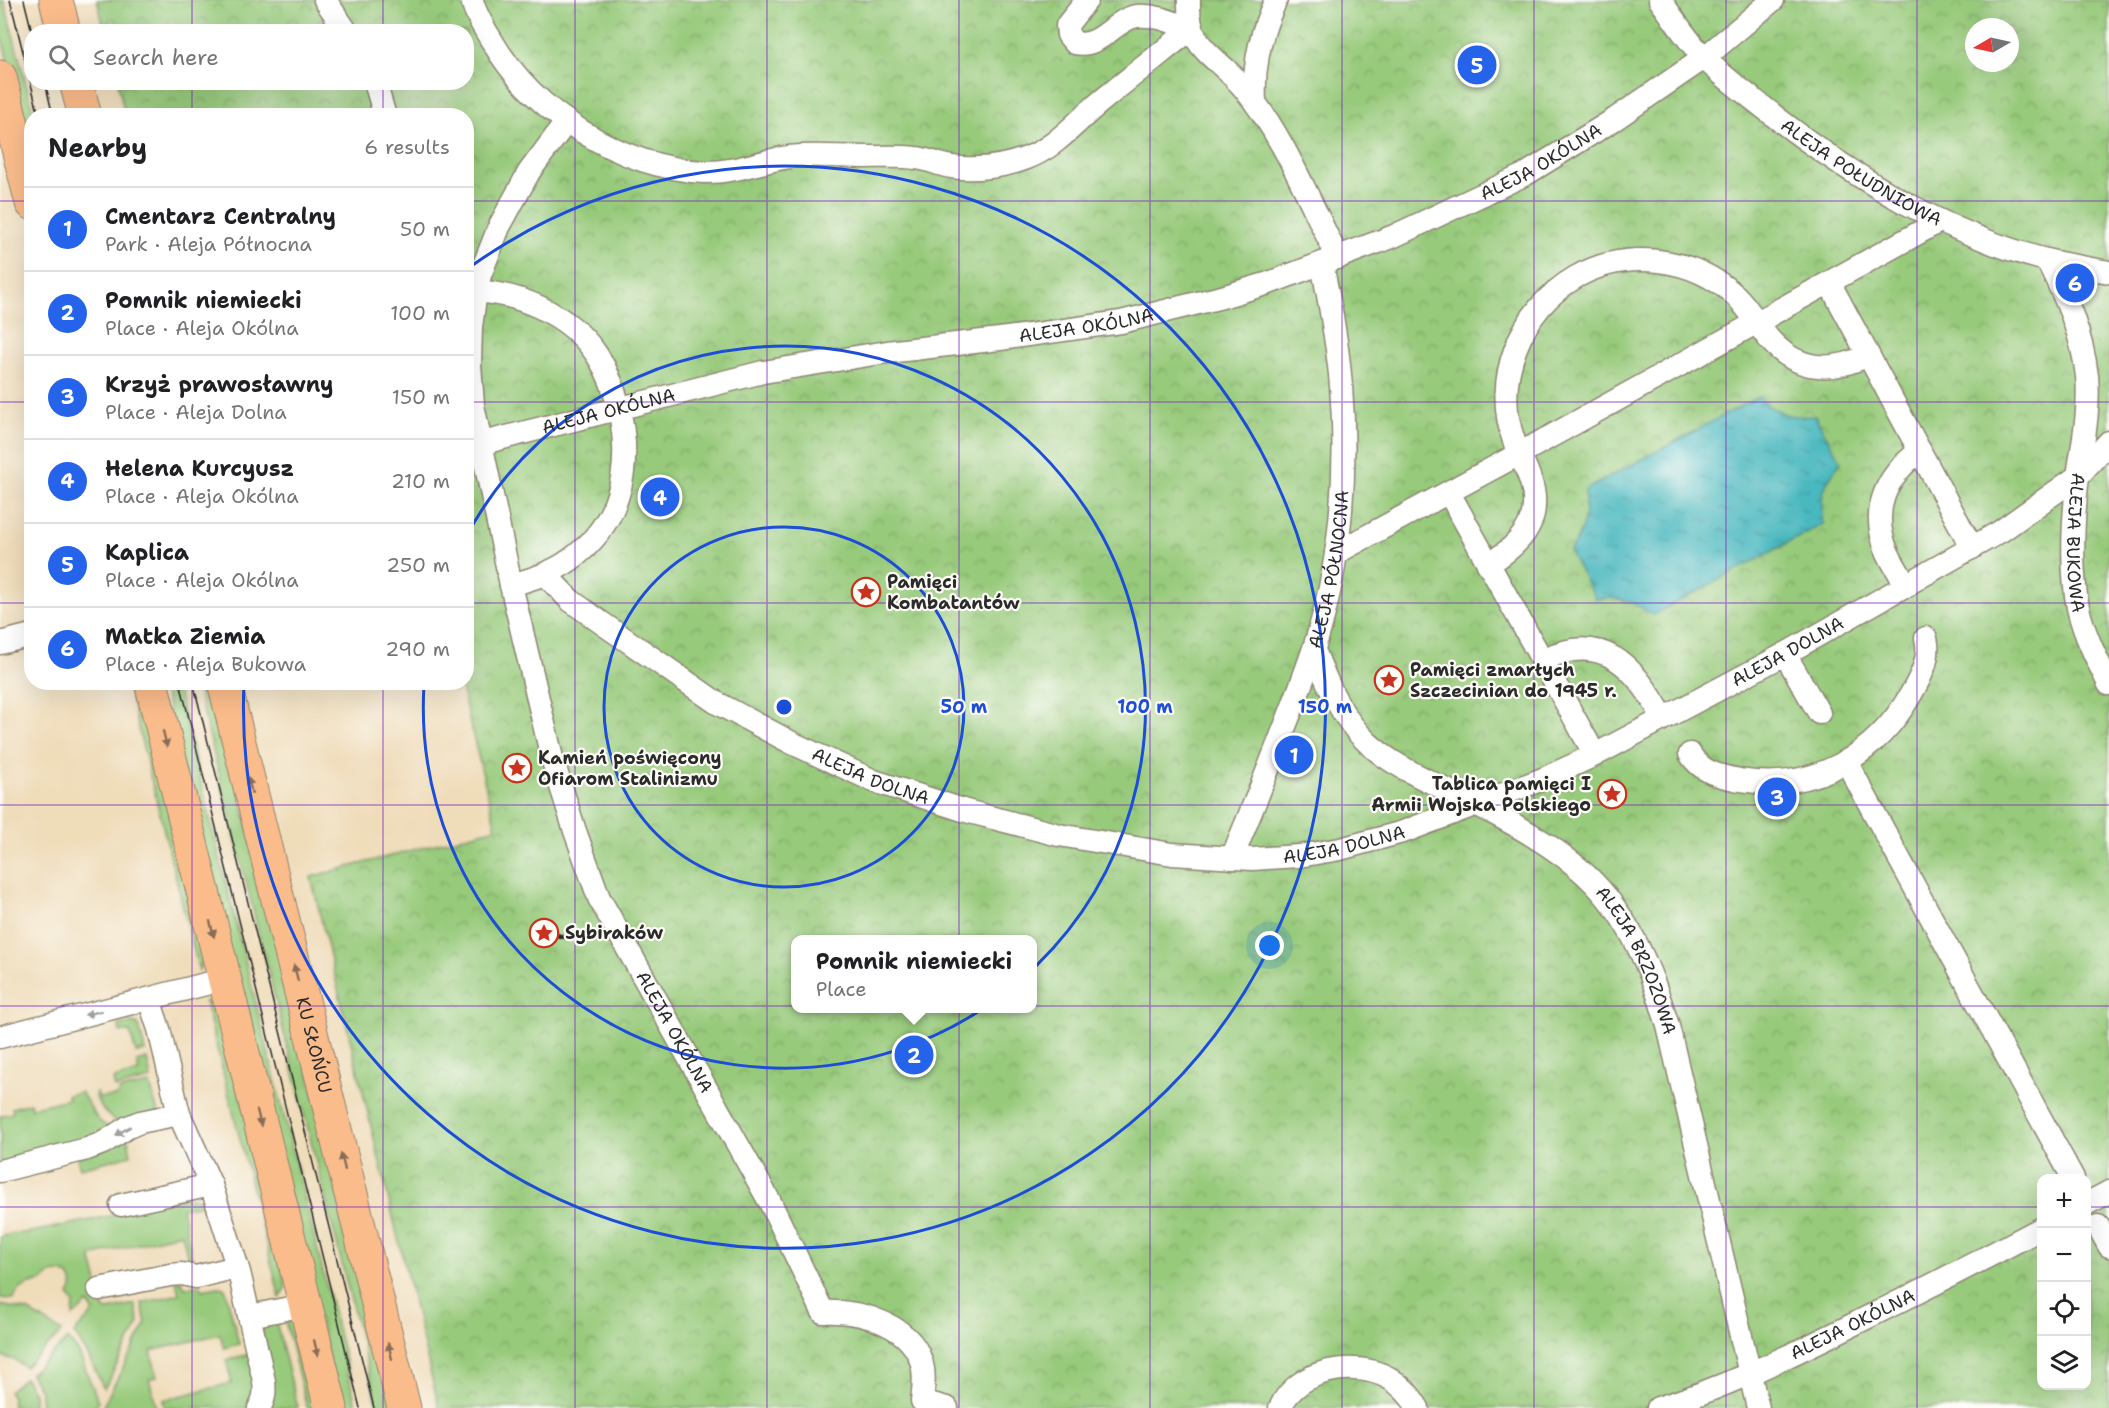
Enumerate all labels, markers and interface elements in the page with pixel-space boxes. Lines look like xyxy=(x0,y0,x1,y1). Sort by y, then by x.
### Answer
north arrow xyxy=(1965,18,2019,72)
search box xyxy=(24,24,474,90)
icon: search xyxy=(45,41,78,74)
pin: 5 xyxy=(1458,42,1496,88)
text: Search here xyxy=(93,43,219,72)
street label: ALEJA POŁUDNIOWA xyxy=(1776,113,1946,232)
street label: ALEJA OKÓLNA xyxy=(1476,118,1606,206)
text: Nearby xyxy=(48,130,147,165)
text: 6 results xyxy=(364,134,450,160)
text: Cmentarz Centralny xyxy=(105,202,336,231)
text: 1 xyxy=(63,216,72,242)
text: 50 m xyxy=(400,216,450,242)
text: Park · Aleja Północna xyxy=(105,231,312,257)
pin: 6 xyxy=(2056,260,2094,306)
text: Pomnik niemiecki xyxy=(105,286,302,315)
text: 2 xyxy=(61,300,75,326)
text: 100 m xyxy=(390,300,450,326)
street label: ALEJA OKÓLNA xyxy=(1017,302,1156,348)
text: Place · Aleja Okólna xyxy=(105,315,299,341)
text: Krzyż prawosławny xyxy=(105,370,333,399)
street label: ALEJA OKÓLNA xyxy=(539,383,678,440)
text: 3 xyxy=(61,384,75,410)
text: 150 m xyxy=(392,384,450,410)
text: Place · Aleja Dolna xyxy=(105,399,287,425)
text: Helena Kurcyusz xyxy=(105,454,294,483)
text: 4 xyxy=(61,468,75,494)
text: 210 m xyxy=(391,468,450,494)
street label: ALEJA BUKOWA xyxy=(2061,472,2091,614)
pin: 4 xyxy=(640,474,680,520)
text: Place · Aleja Okólna xyxy=(105,483,299,509)
street label: ALEJA PÓŁNOCNA xyxy=(1303,489,1354,651)
text: Kaplica xyxy=(105,538,189,567)
text: 5 xyxy=(61,552,74,578)
text: 250 m xyxy=(386,552,450,578)
text: Place · Aleja Okólna xyxy=(105,567,299,593)
place label: Pamięci Kombatantów xyxy=(887,570,1020,615)
place icon: Pamięci Kombatantów xyxy=(850,576,882,608)
street label: ALEJA DOLNA xyxy=(1727,611,1848,692)
text: Matka Ziemia xyxy=(105,622,265,651)
text: 6 xyxy=(61,636,75,662)
text: 290 m xyxy=(385,636,450,662)
text: Place · Aleja Bukowa xyxy=(105,651,306,677)
place label: Pamięci zmarłych Szczecinian do 1945 r. xyxy=(1410,658,1617,703)
place icon: Pamięci zmarłych Szczecinian do 1945 r. xyxy=(1373,664,1405,696)
text: 50 m xyxy=(941,695,988,719)
text: 100 m xyxy=(1117,695,1173,719)
text: 150 m xyxy=(1298,695,1353,719)
centre of rings xyxy=(774,697,794,717)
one-way arrow xyxy=(161,730,171,748)
pin: 1 xyxy=(1274,732,1314,777)
street label: ALEJA DOLNA xyxy=(808,742,932,810)
place label: Kamień poświęcony Ofiarom Stalinizmu xyxy=(538,746,722,791)
place icon: Kamień poświęcony Ofiarom Stalinizmu xyxy=(501,752,533,784)
place label: Tablica pamięci I Armii Wojska Polskiego xyxy=(1371,772,1591,817)
pin: 3 xyxy=(1758,774,1796,820)
one-way arrow xyxy=(245,777,254,795)
place icon: Tablica pamięci I Armii Wojska Polskiego xyxy=(1596,778,1628,810)
street label: ALEJA DOLNA xyxy=(1282,820,1408,869)
street label: ALEJA BRZOZOWA xyxy=(1590,881,1682,1037)
place icon: Sybiraków xyxy=(528,917,560,949)
one-way arrow xyxy=(207,919,217,938)
place label: Sybiraków xyxy=(565,921,664,945)
your location xyxy=(1255,931,1284,960)
popup xyxy=(791,935,1037,1013)
text: Pomnik niemiecki xyxy=(816,947,1012,976)
one-way arrow xyxy=(291,963,301,982)
street label: ALEJA OKÓLNA xyxy=(630,967,718,1097)
text: Place xyxy=(816,976,867,1002)
street label: KU SŁOŃCU xyxy=(291,994,337,1096)
one-way arrow xyxy=(83,1009,102,1019)
pin: 2 xyxy=(894,1032,934,1078)
one-way arrow xyxy=(255,1109,265,1127)
one-way arrow xyxy=(114,1126,131,1136)
one-way arrow xyxy=(338,1153,348,1171)
map controls xyxy=(2037,1174,2091,1390)
button: + xyxy=(2037,1174,2091,1228)
button: − xyxy=(2037,1228,2091,1282)
button: locate xyxy=(2037,1282,2091,1336)
street label: ALEJA OKÓLNA xyxy=(1786,1284,1919,1365)
button: layers xyxy=(2037,1336,2091,1390)
one-way arrow xyxy=(312,1339,322,1357)
one-way arrow xyxy=(385,1342,395,1360)

